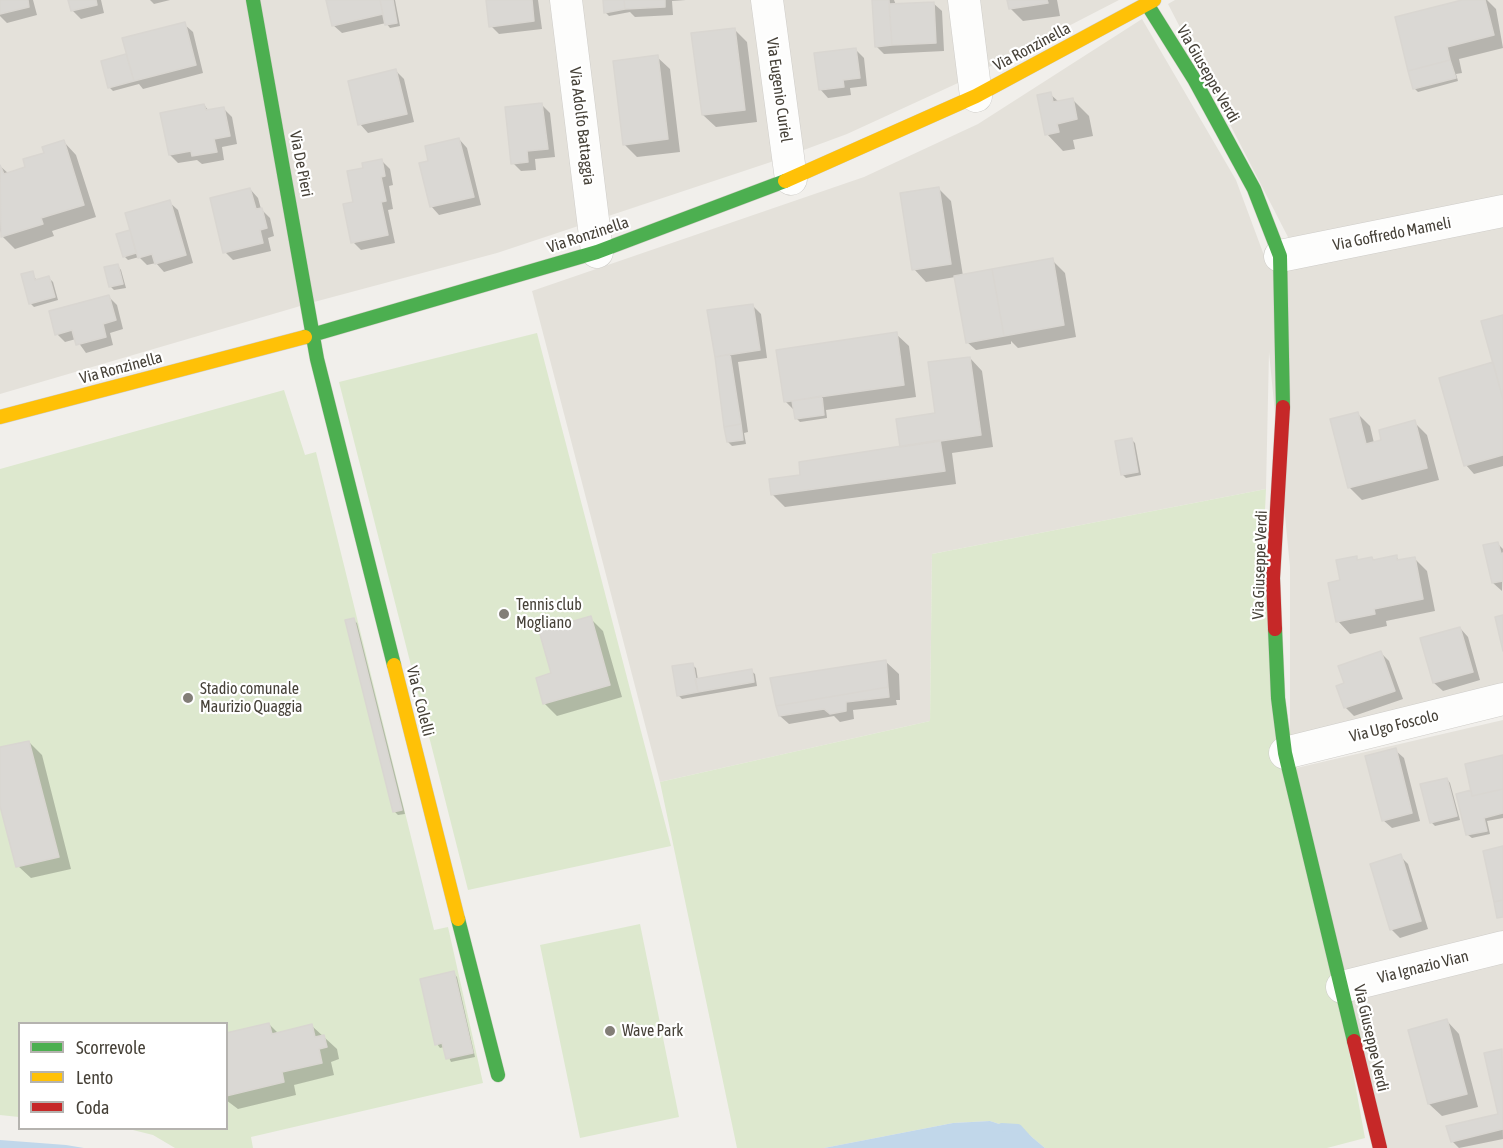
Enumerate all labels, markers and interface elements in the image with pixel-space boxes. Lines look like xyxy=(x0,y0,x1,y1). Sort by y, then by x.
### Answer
street label: Via Ronzinella xyxy=(990,19,1074,75)
street label: Via Giuseppe Verdi xyxy=(1172,22,1244,126)
street label: Via Eugenio Curiel xyxy=(762,36,796,144)
street label: Via Adolfo Battaggia xyxy=(565,66,599,186)
street label: Via De Pieri xyxy=(285,130,317,198)
street label: Via Ronzinella xyxy=(545,213,631,257)
street label: Via Goffredo Mameli xyxy=(1331,213,1453,255)
street label: Via Ronzinella xyxy=(78,348,164,388)
street label: Via Giuseppe Verdi xyxy=(1249,510,1271,620)
place label: Tennis club Mogliano xyxy=(516,595,582,633)
marker: Tennis club Mogliano xyxy=(497,607,511,621)
street label: Via C. Colelli xyxy=(402,664,438,738)
place label: Stadio comunale Maurizio Quaggia xyxy=(200,679,303,717)
marker: Stadio comunale Maurizio Quaggia xyxy=(181,691,195,705)
street label: Via Ugo Foscolo xyxy=(1347,706,1441,746)
street label: Via Ignazio Vian xyxy=(1375,946,1471,988)
street label: Via Giuseppe Verdi xyxy=(1349,983,1393,1093)
place label: Wave Park xyxy=(622,1021,683,1041)
legend xyxy=(18,1022,228,1130)
marker: Wave Park xyxy=(603,1024,617,1038)
text: Scorrevole xyxy=(76,1037,146,1058)
text: Lento xyxy=(76,1067,113,1088)
text: Coda xyxy=(76,1097,109,1118)

